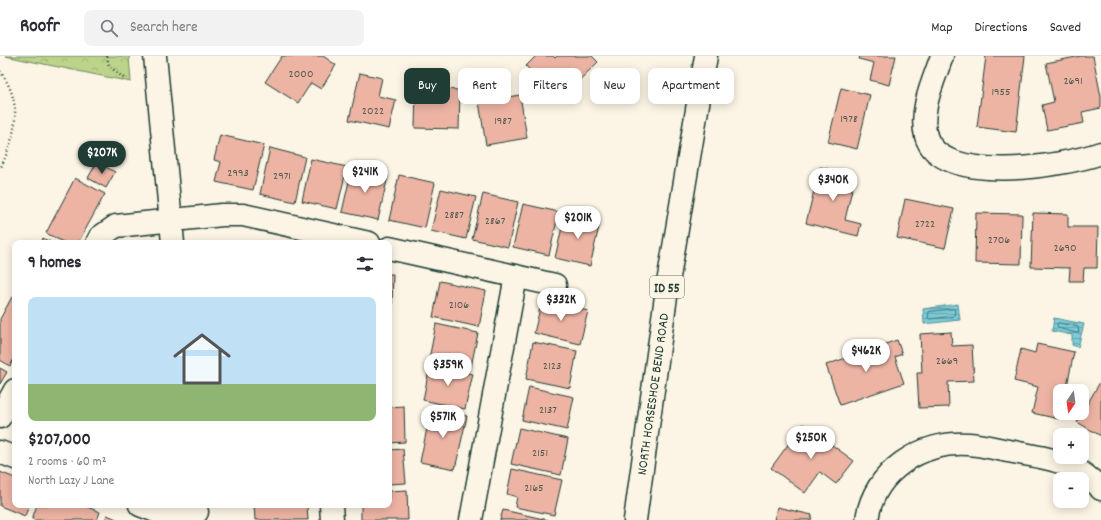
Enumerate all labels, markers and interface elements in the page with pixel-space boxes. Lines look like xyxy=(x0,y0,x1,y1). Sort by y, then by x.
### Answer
search box xyxy=(84,10,364,46)
text: Roofr xyxy=(20,14,60,41)
icon: search xyxy=(98,17,120,39)
text: Search here xyxy=(130,17,198,39)
text: Map xyxy=(931,18,953,38)
text: Directions xyxy=(975,18,1028,38)
text: Saved xyxy=(1050,18,1081,38)
house number: 2000 xyxy=(289,66,313,83)
chip: Buy xyxy=(404,68,450,104)
chip: Rent xyxy=(458,68,511,104)
chip: Filters xyxy=(519,68,582,104)
chip: New xyxy=(590,68,640,104)
chip: Apartment xyxy=(648,68,734,104)
house number: 2691 xyxy=(1063,73,1083,90)
house number: 1955 xyxy=(991,84,1011,101)
house number: 2022 xyxy=(362,103,384,120)
house number: 1978 xyxy=(840,111,858,128)
house number: 1987 xyxy=(494,113,512,130)
pin: $207K xyxy=(74,141,130,175)
text: $207K xyxy=(87,144,117,163)
pin: $241K xyxy=(337,160,393,194)
text: $241K xyxy=(352,163,378,182)
house number: 2993 xyxy=(227,165,249,182)
house number: 2971 xyxy=(273,168,291,185)
pin: $340K xyxy=(805,168,861,202)
text: $340K xyxy=(818,171,848,190)
pin: $201K xyxy=(550,206,606,240)
house number: 2887 xyxy=(444,207,464,224)
text: $201K xyxy=(564,209,592,228)
house number: 2867 xyxy=(485,213,506,230)
house number: 2722 xyxy=(915,216,935,233)
house number: 2706 xyxy=(988,232,1010,249)
house number: 2690 xyxy=(1053,240,1077,257)
text: 9 homes xyxy=(28,252,81,276)
icon: filters xyxy=(354,253,376,275)
road number: ID 55 xyxy=(650,276,684,298)
pin: $332K xyxy=(533,288,589,322)
text: $332K xyxy=(546,291,576,310)
house number: 2106 xyxy=(449,297,469,314)
street label: NORTH HORSESHOE BEND ROAD xyxy=(633,312,675,477)
icon: home xyxy=(166,323,238,395)
pin: $462K xyxy=(838,339,894,373)
text: $462K xyxy=(851,342,881,361)
pin: $359K xyxy=(420,353,476,387)
house number: 2669 xyxy=(936,353,958,370)
text: $359K xyxy=(433,356,463,375)
house number: 2123 xyxy=(543,358,561,375)
north arrow xyxy=(1053,384,1089,420)
map controls xyxy=(1053,384,1089,508)
house number: 2137 xyxy=(539,402,557,419)
pin: $571K xyxy=(415,405,471,439)
text: $571K xyxy=(430,408,456,427)
pin: $250K xyxy=(783,426,839,460)
button: + xyxy=(1053,428,1089,464)
text: $207,000 xyxy=(28,429,91,453)
text: $250K xyxy=(795,429,827,448)
house number: 2151 xyxy=(532,445,548,462)
text: 2 rooms · 60 m² xyxy=(28,453,106,472)
text: North Lazy J Lane xyxy=(28,472,114,491)
button: − xyxy=(1053,472,1089,508)
house number: 2165 xyxy=(524,480,544,497)

